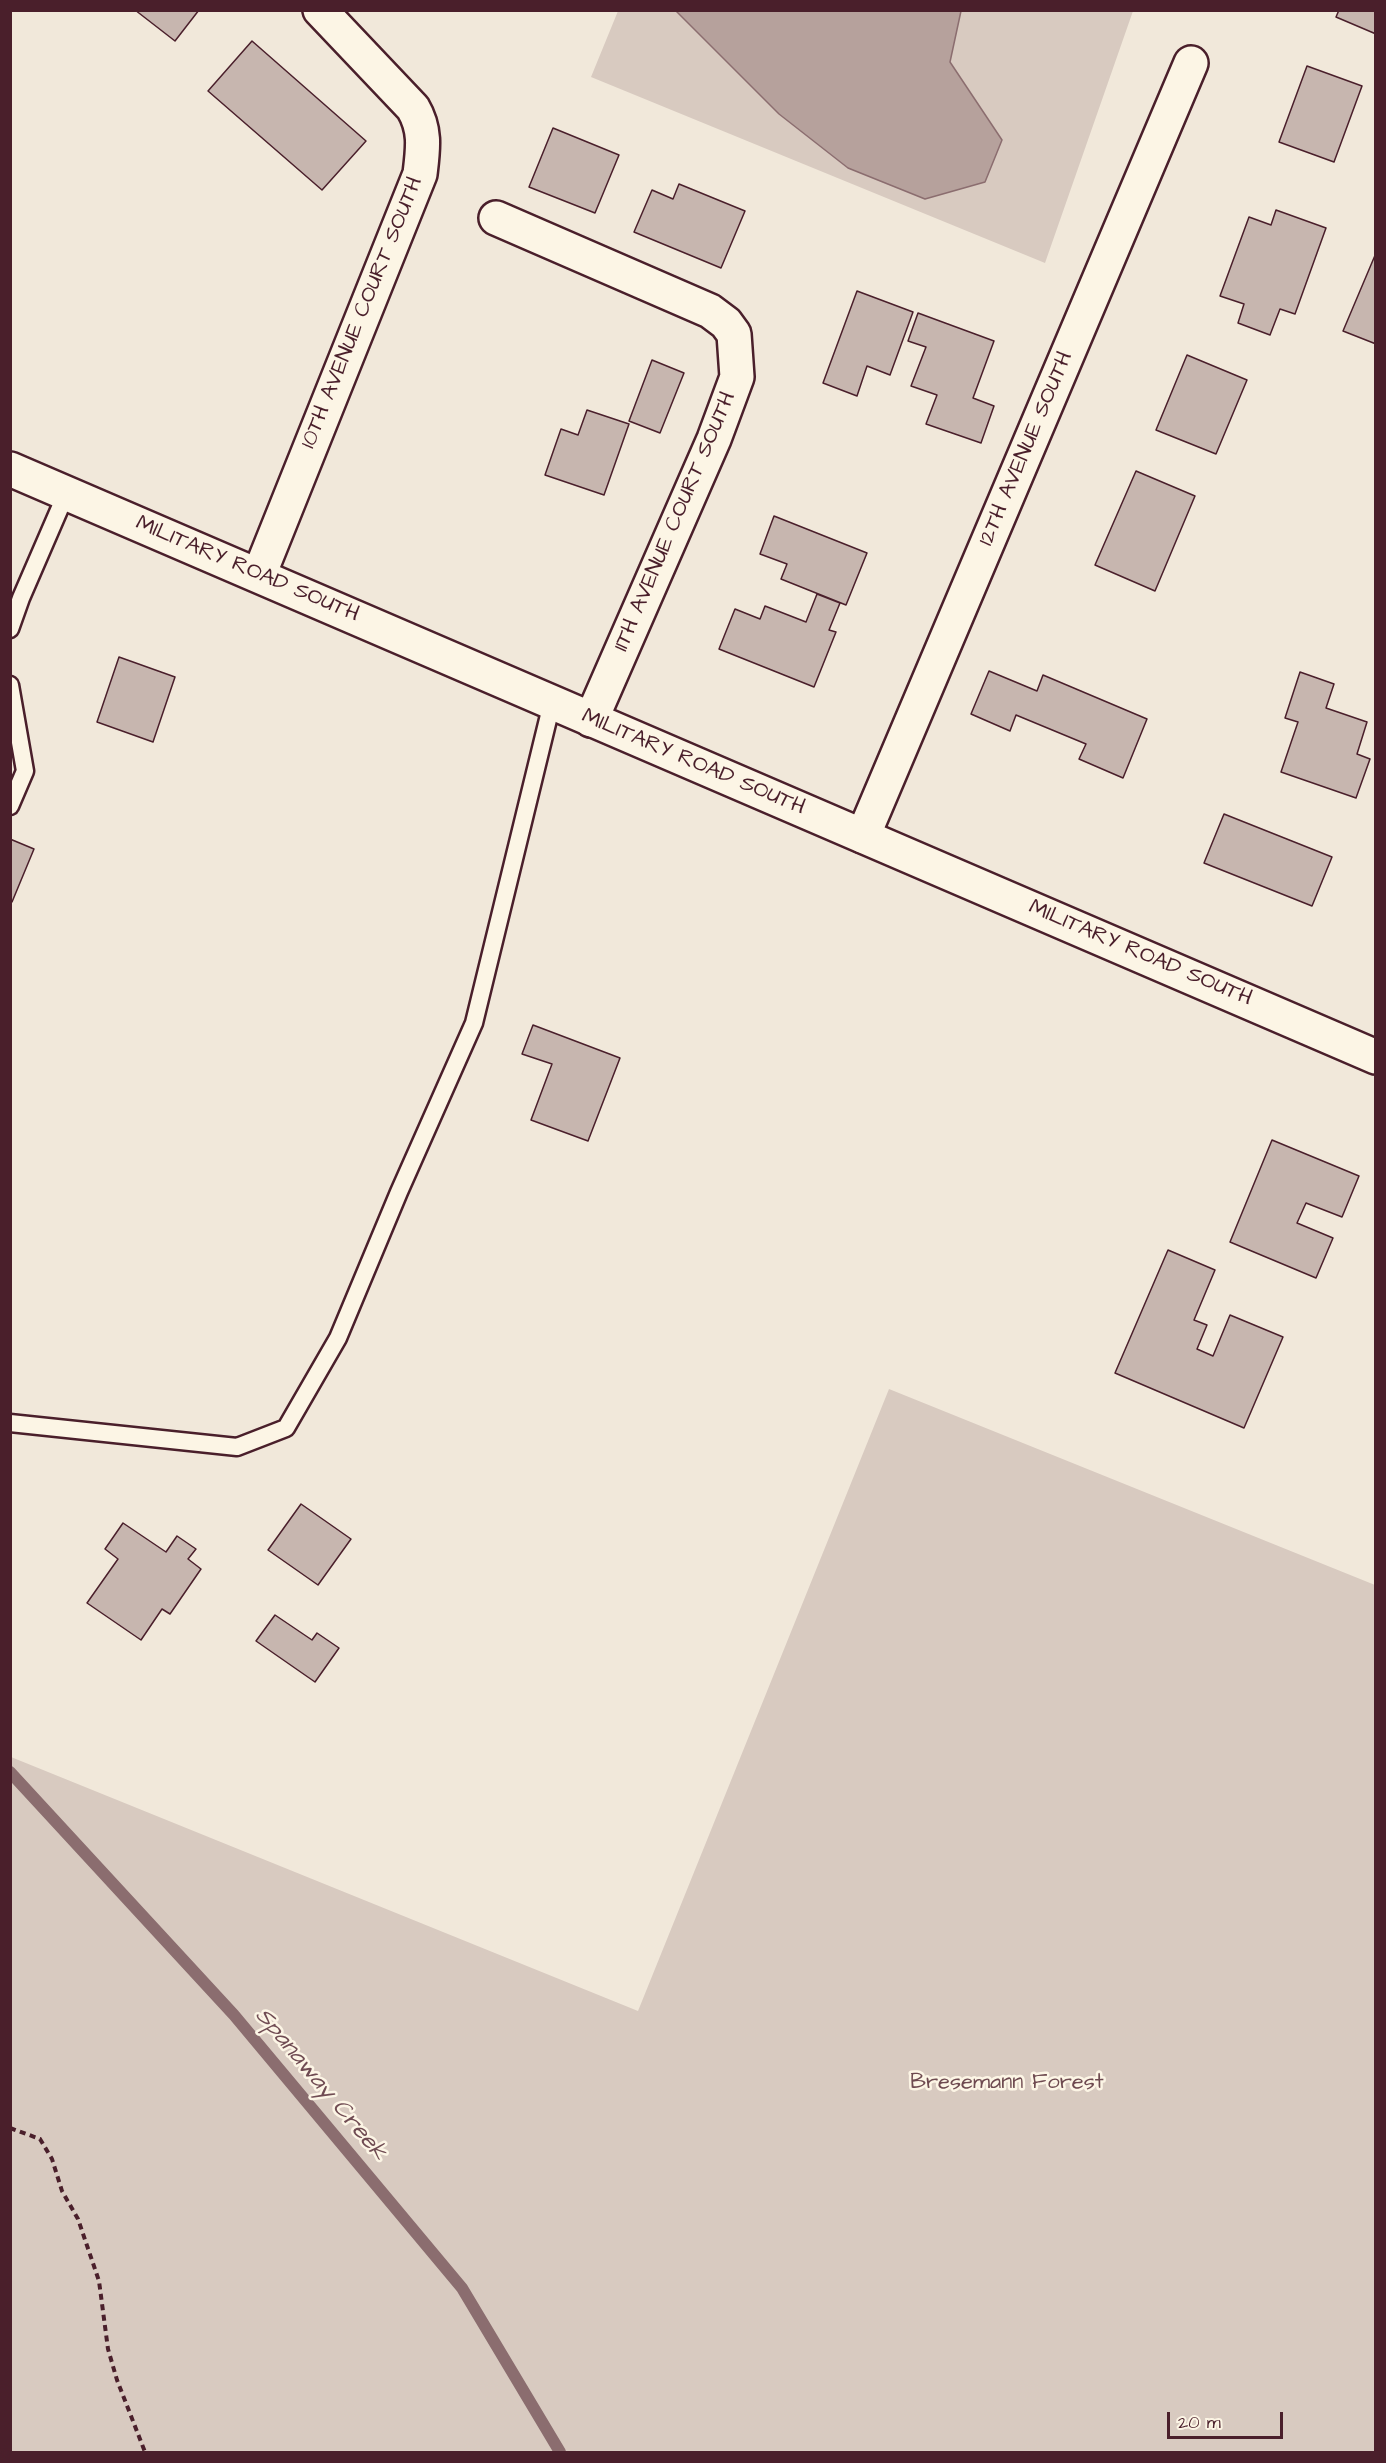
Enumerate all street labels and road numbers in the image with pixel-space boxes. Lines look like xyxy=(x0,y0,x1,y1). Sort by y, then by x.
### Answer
street label: 10TH AVENUE COURT SOUTH xyxy=(296,173,430,453)
street label: 12TH AVENUE SOUTH xyxy=(974,348,1080,550)
street label: 11TH AVENUE COURT SOUTH xyxy=(609,388,743,656)
street label: MILITARY ROAD SOUTH xyxy=(131,511,363,629)
street label: MILITARY ROAD SOUTH xyxy=(577,704,809,822)
street label: MILITARY ROAD SOUTH xyxy=(1024,895,1256,1013)

